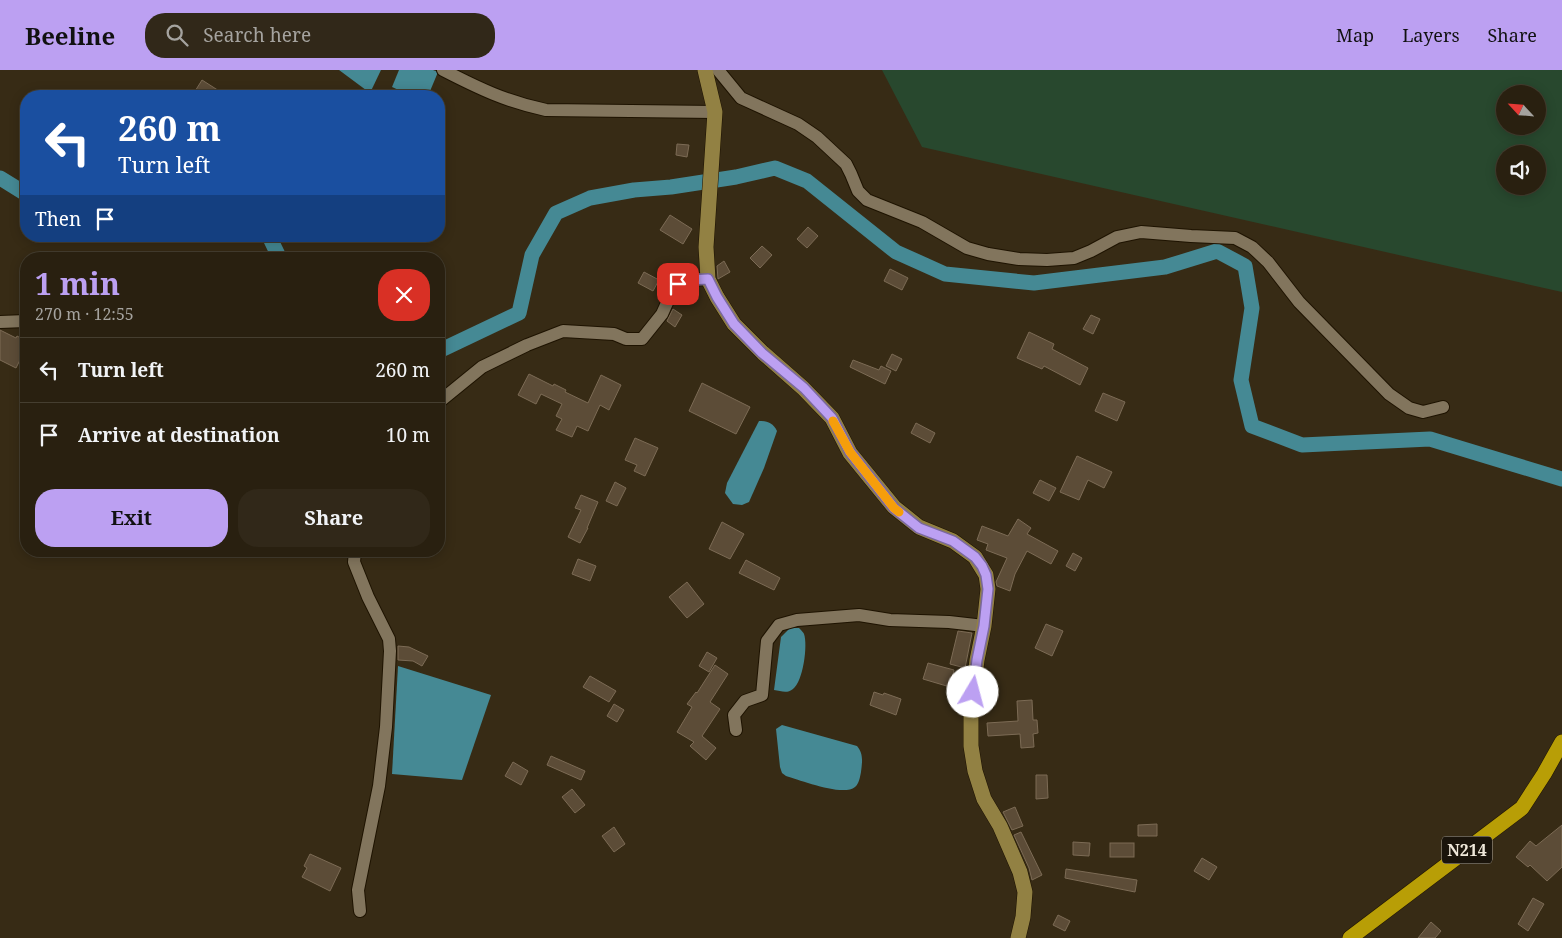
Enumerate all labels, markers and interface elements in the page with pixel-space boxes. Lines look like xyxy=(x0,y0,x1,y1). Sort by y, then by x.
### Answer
search box xyxy=(145,13,495,58)
text: Beeline xyxy=(25,19,115,52)
icon: search xyxy=(163,21,191,49)
text: Search here xyxy=(203,22,311,48)
text: Map xyxy=(1336,23,1374,47)
text: Layers xyxy=(1402,23,1460,47)
text: Share xyxy=(1488,23,1537,47)
north arrow xyxy=(1496,85,1546,135)
map controls xyxy=(1496,85,1546,195)
text: 260 m xyxy=(118,104,221,151)
icon: left xyxy=(35,110,100,175)
button: sound xyxy=(1496,145,1546,195)
text: Turn left xyxy=(118,149,210,179)
icon: arrive xyxy=(91,205,119,233)
text: Then xyxy=(35,206,81,232)
text: 1 min xyxy=(35,263,120,304)
pin xyxy=(657,263,699,305)
button: close xyxy=(378,269,430,321)
icon: arrive xyxy=(664,270,692,298)
text: 270 m · 12:55 xyxy=(35,303,134,325)
icon: left xyxy=(35,356,63,384)
text: Turn left xyxy=(78,357,164,383)
text: 260 m xyxy=(375,357,430,383)
icon: arrive xyxy=(35,421,63,449)
text: Arrive at destination xyxy=(78,422,280,448)
text: 10 m xyxy=(386,422,430,448)
button: Exit xyxy=(35,489,228,547)
button: Share xyxy=(238,489,430,547)
position arrow xyxy=(946,665,998,717)
road number: N214 xyxy=(1442,836,1492,864)

